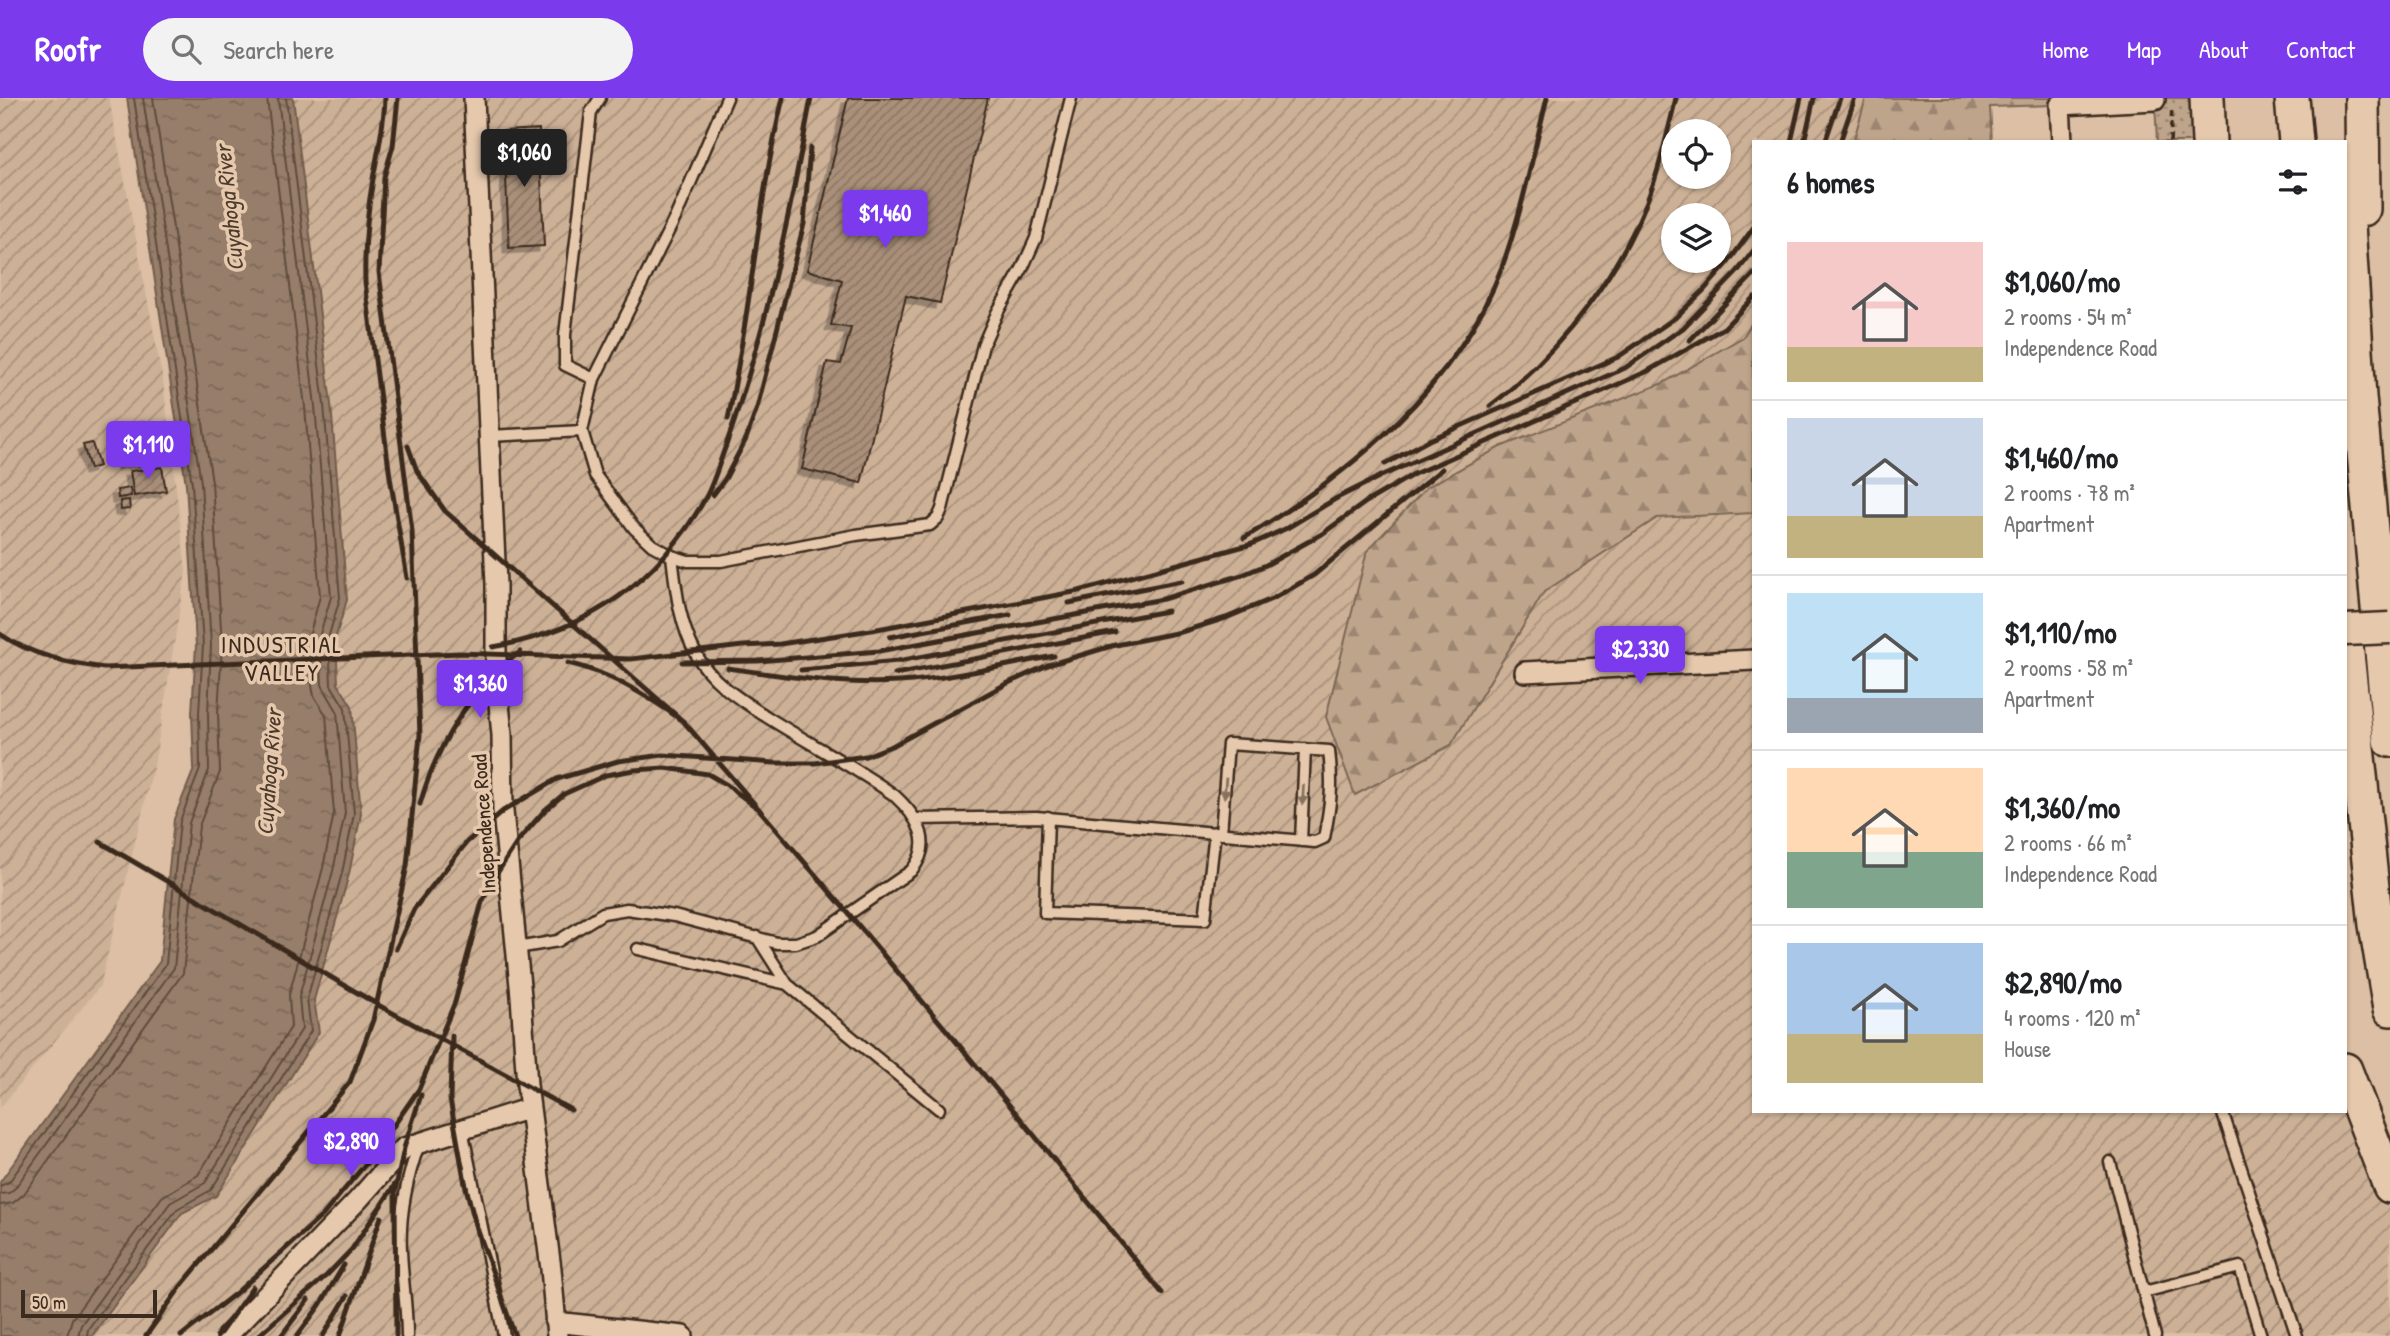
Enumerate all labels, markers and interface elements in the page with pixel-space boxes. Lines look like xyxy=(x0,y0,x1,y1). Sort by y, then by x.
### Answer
search box xyxy=(143,18,633,81)
text: Roofr xyxy=(35,27,101,71)
icon: search xyxy=(167,30,205,68)
text: Search here xyxy=(223,32,334,67)
text: Home xyxy=(2042,33,2089,65)
text: Map xyxy=(2127,33,2161,65)
text: About xyxy=(2199,33,2248,65)
text: Contact xyxy=(2286,33,2355,65)
map controls xyxy=(1661,119,1731,273)
button: locate xyxy=(1661,119,1731,189)
pin: $1,060 xyxy=(467,130,581,189)
text: $1,060 xyxy=(497,136,551,167)
water label: Cuyahoga River xyxy=(206,140,252,273)
text: 6 homes xyxy=(1787,162,1874,202)
icon: filters xyxy=(2274,163,2312,201)
pin: $1,460 xyxy=(828,190,942,250)
text: $1,460 xyxy=(859,197,911,228)
button: layers xyxy=(1661,203,1731,273)
text: $1,060/mo xyxy=(2004,261,2120,301)
icon: home xyxy=(1843,270,1927,354)
text: 2 rooms · 54 m² xyxy=(2004,301,2132,332)
text: Independence Road xyxy=(2004,332,2157,363)
pin: $1,110 xyxy=(91,422,205,481)
text: $1,110 xyxy=(122,428,174,459)
text: $1,460/mo xyxy=(2004,437,2118,477)
icon: home xyxy=(1843,446,1927,530)
text: 2 rooms · 78 m² xyxy=(2004,477,2135,508)
text: Apartment xyxy=(2004,508,2094,539)
text: $1,110/mo xyxy=(2004,612,2117,652)
icon: home xyxy=(1843,621,1927,705)
pin: $2,330 xyxy=(1583,626,1697,686)
district label: INDUSTRIAL VALLEY xyxy=(221,628,343,688)
text: $2,330 xyxy=(1611,633,1669,664)
text: 2 rooms · 58 m² xyxy=(2004,652,2133,683)
pin: $1,360 xyxy=(423,660,537,720)
text: $1,360 xyxy=(453,667,507,698)
text: Apartment xyxy=(2004,683,2094,714)
water label: Cuyahoga River xyxy=(249,704,290,836)
street label: Independence Road xyxy=(464,753,503,895)
one-way arrow xyxy=(1219,778,1230,800)
one-way arrow xyxy=(1297,784,1308,806)
text: $1,360/mo xyxy=(2004,787,2120,827)
icon: home xyxy=(1843,796,1927,880)
text: 2 rooms · 66 m² xyxy=(2004,827,2132,858)
text: Independence Road xyxy=(2004,858,2157,889)
text: $2,890/mo xyxy=(2004,962,2122,1002)
icon: home xyxy=(1843,971,1927,1055)
text: 4 rooms · 120 m² xyxy=(2004,1002,2141,1033)
text: House xyxy=(2004,1033,2051,1064)
pin: $2,890 xyxy=(294,1118,408,1178)
text: $2,890 xyxy=(323,1125,379,1156)
scale bar xyxy=(21,1287,158,1319)
text: 50 m xyxy=(32,1289,66,1315)

